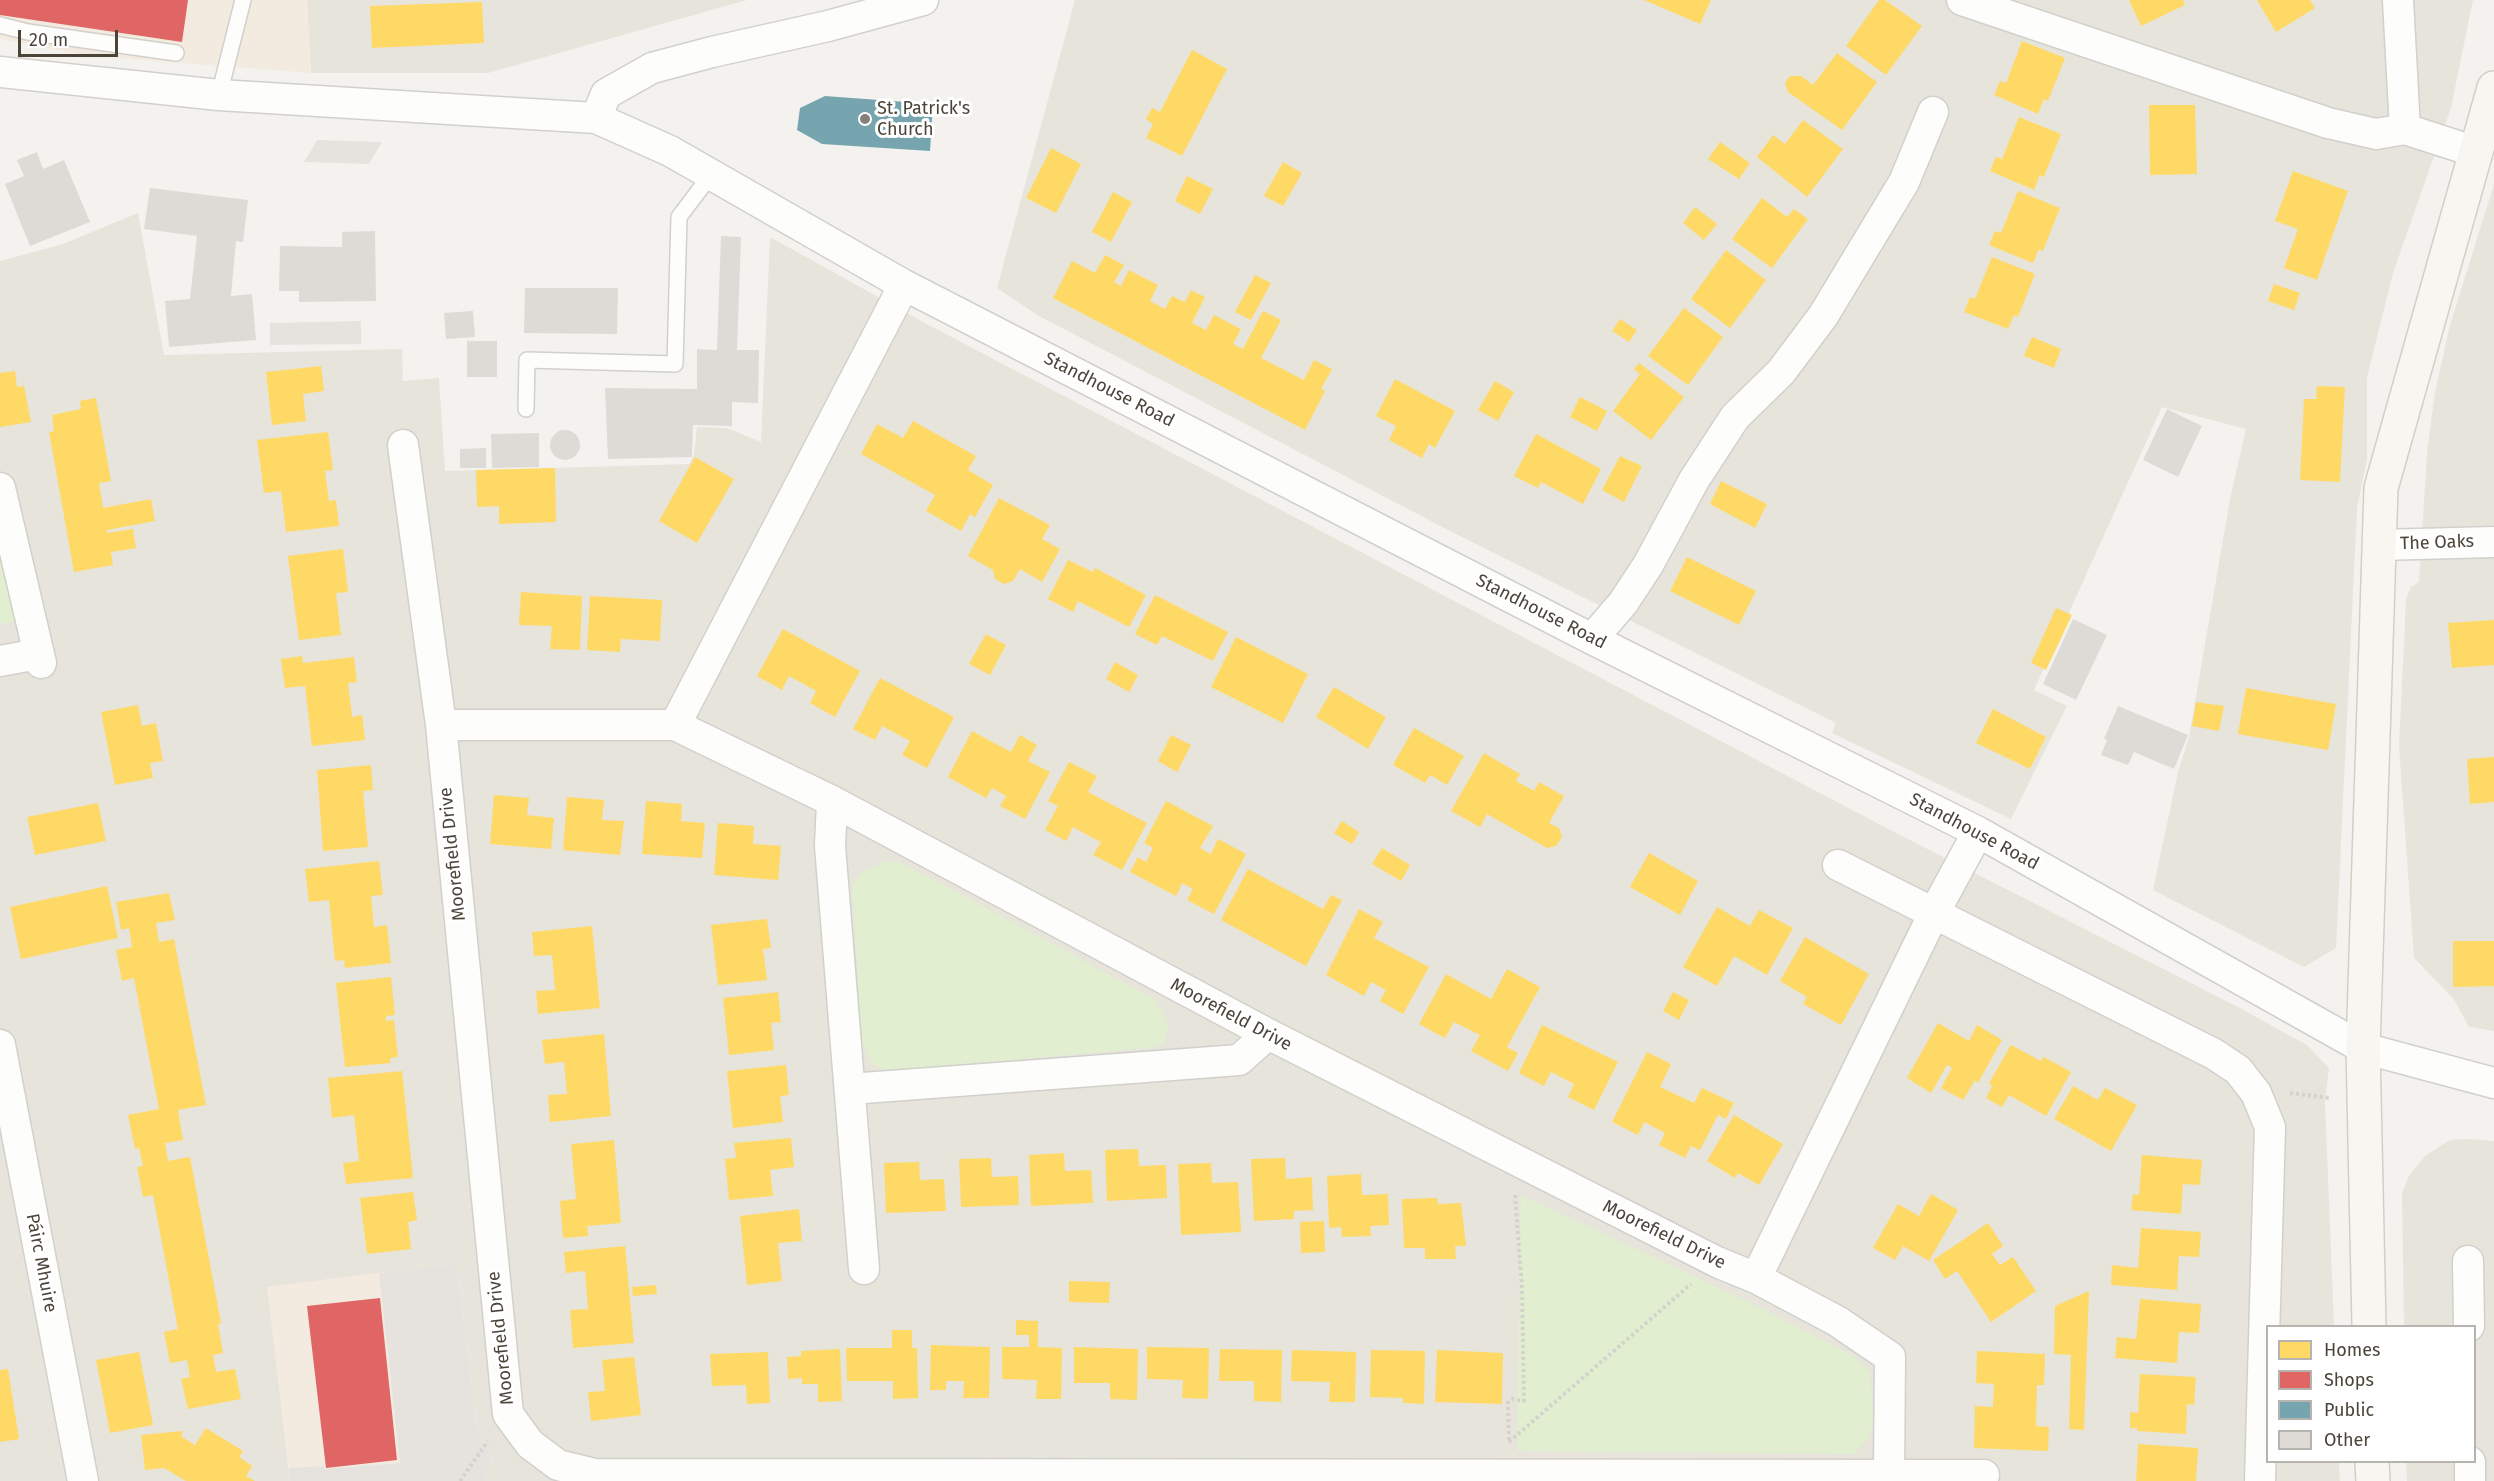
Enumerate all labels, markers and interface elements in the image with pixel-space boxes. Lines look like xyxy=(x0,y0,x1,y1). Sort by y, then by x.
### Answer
scale bar xyxy=(21,18,122,56)
text: 20 m xyxy=(29,29,68,51)
place label: St. Patrick's Church xyxy=(877,98,970,140)
marker: St. Patrick's Church xyxy=(858,112,872,126)
street label: Standhouse Road xyxy=(1040,348,1178,432)
street label: The Oaks xyxy=(2400,531,2474,555)
street label: Standhouse Road xyxy=(1472,570,1610,654)
street label: Moorefield Drive xyxy=(435,786,471,922)
street label: Standhouse Road xyxy=(1906,789,2042,875)
street label: Moorefield Drive xyxy=(1167,974,1295,1056)
street label: Moorefield Drive xyxy=(1599,1196,1729,1274)
street label: Páirc Mhuire xyxy=(21,1212,61,1314)
street label: Moorefield Drive xyxy=(483,1270,519,1406)
legend xyxy=(2266,1325,2476,1463)
text: Homes xyxy=(2324,1339,2380,1361)
text: Shops xyxy=(2324,1369,2374,1391)
text: Public xyxy=(2324,1399,2374,1421)
text: Other xyxy=(2324,1429,2370,1451)

